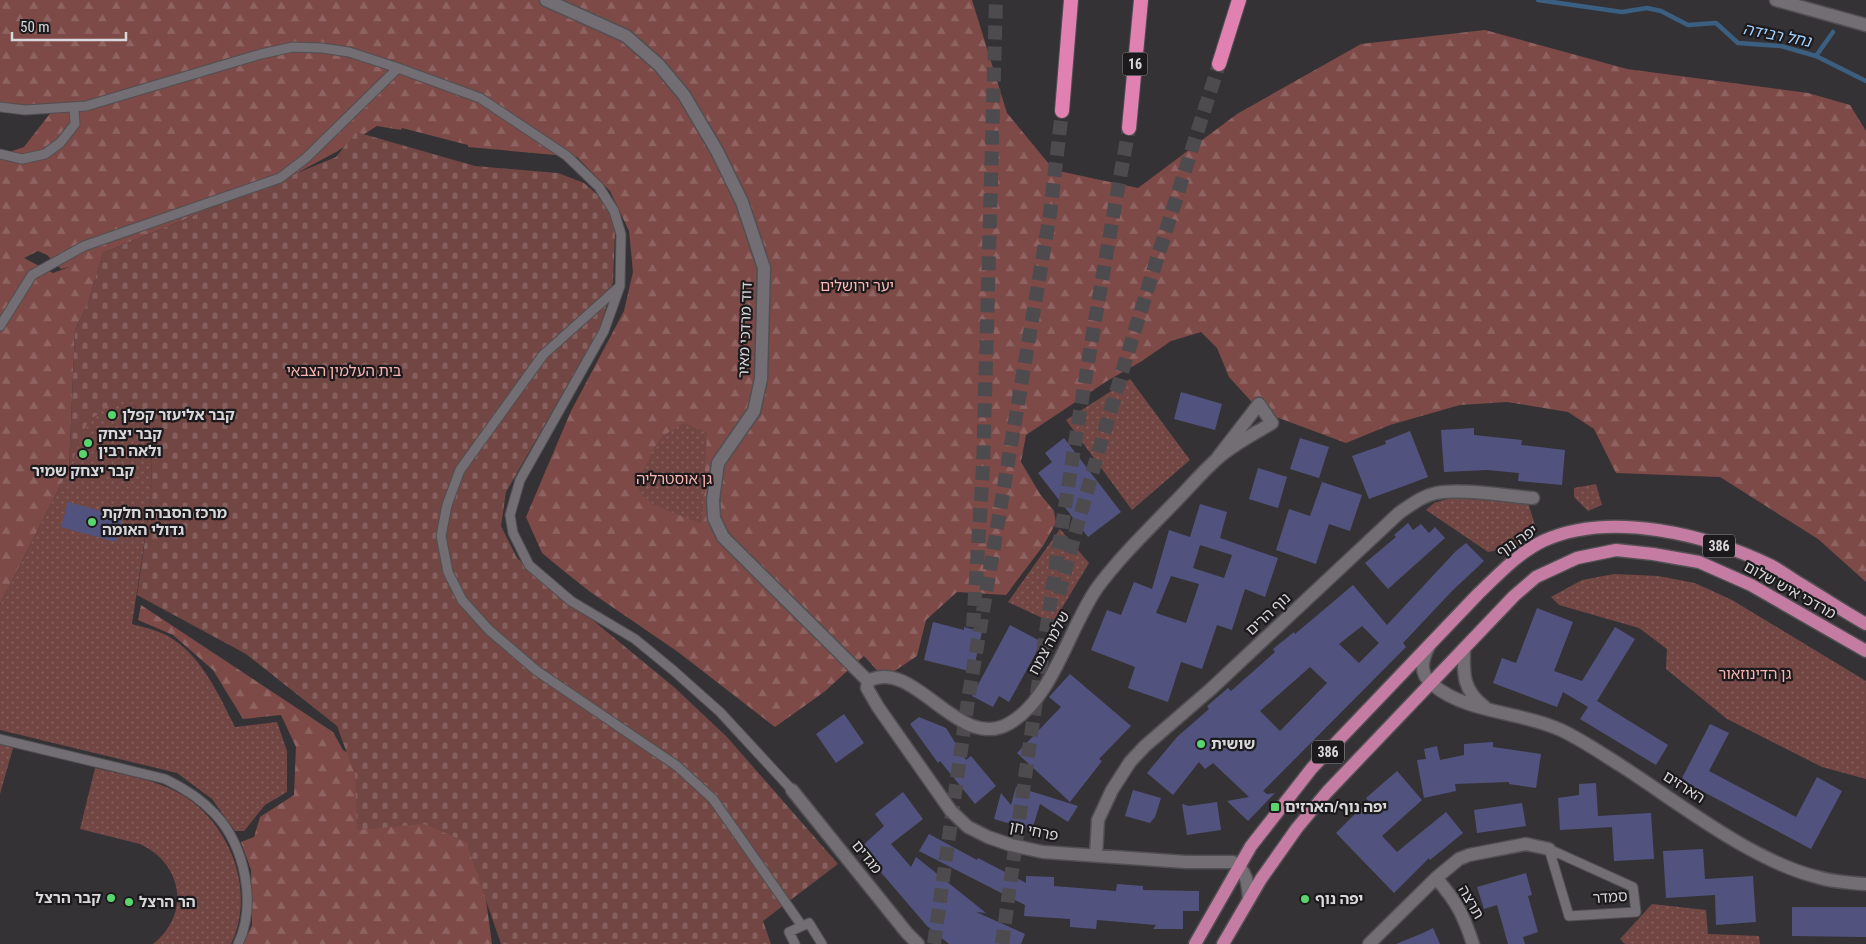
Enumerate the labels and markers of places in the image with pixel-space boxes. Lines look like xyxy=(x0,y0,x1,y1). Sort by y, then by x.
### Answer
place label: קבר אליעזר קפלן xyxy=(122,406,235,424)
marker: קבר אליעזר קפלן xyxy=(106,409,118,421)
place label: קבר יצחק ולאה רבין xyxy=(98,425,162,460)
marker: קבר יצחק ולאה רבין xyxy=(82,437,94,449)
marker: קבר יצחק שמיר xyxy=(77,448,89,460)
place label: קבר יצחק שמיר xyxy=(32,462,135,480)
place label: מרכז הסברה חלקת גדולי האומה xyxy=(102,504,228,539)
marker: מרכז הסברה חלקת גדולי האומה xyxy=(86,516,98,528)
place label: שושית xyxy=(1211,735,1255,753)
marker: שושית xyxy=(1195,738,1207,750)
place label: יפה נוף/הארזים xyxy=(1285,798,1387,816)
marker: יפה נוף/הארזים xyxy=(1269,801,1281,813)
place label: קבר הרצל xyxy=(36,889,101,907)
place label: יפה נוף xyxy=(1315,890,1363,908)
marker: קבר הרצל xyxy=(105,892,117,904)
place label: הר הרצל xyxy=(139,893,196,911)
marker: יפה נוף xyxy=(1299,893,1311,905)
marker: הר הרצל xyxy=(123,896,135,908)

